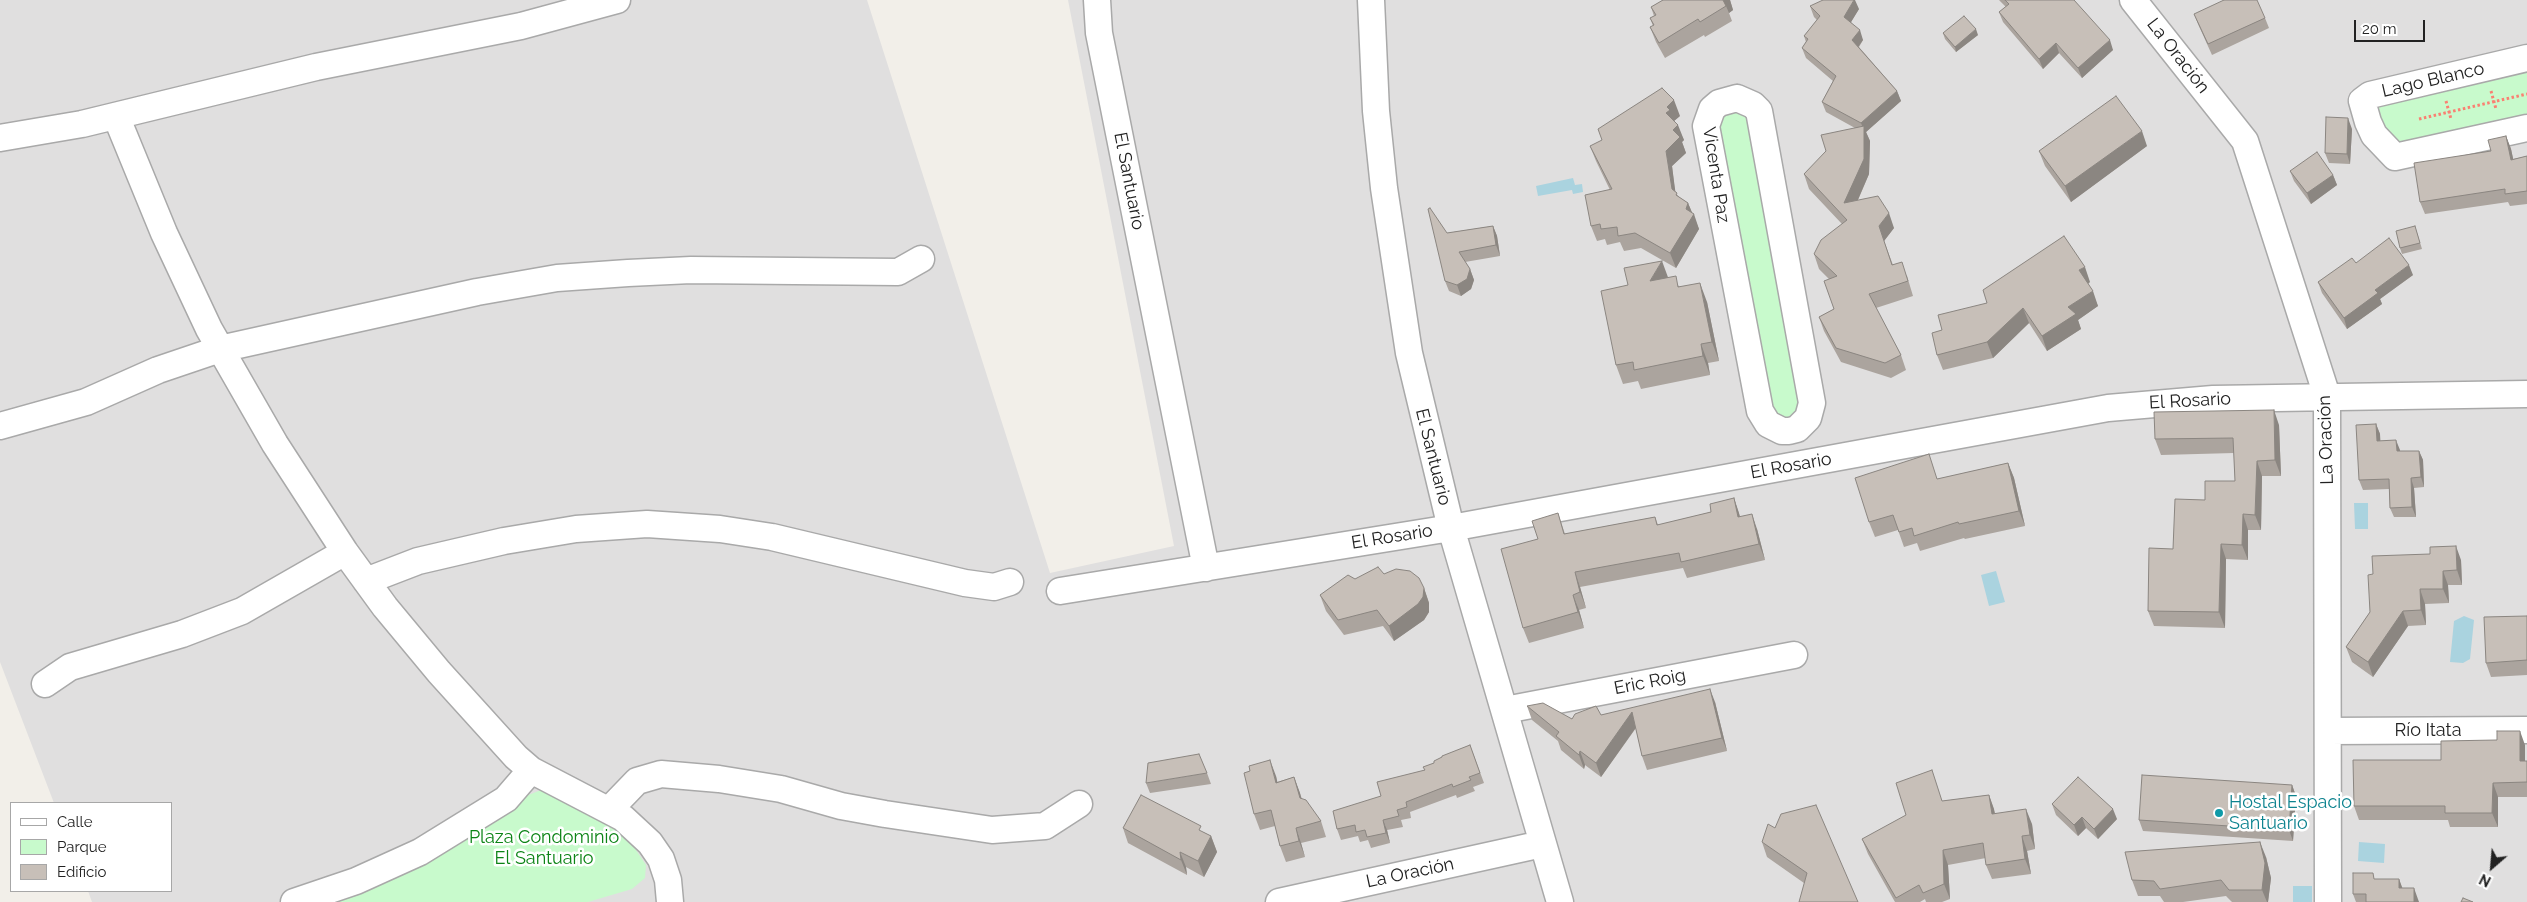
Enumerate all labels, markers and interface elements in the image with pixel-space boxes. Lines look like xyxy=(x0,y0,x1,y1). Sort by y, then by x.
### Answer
scale bar xyxy=(2357,10,2428,42)
street label: La Oración xyxy=(2142,14,2214,98)
text: 20 m xyxy=(2362,20,2397,38)
street label: Lago Blanco xyxy=(2380,58,2486,102)
street label: Vicenta Paz xyxy=(1698,125,1734,225)
street label: El Santuario xyxy=(1109,130,1149,232)
street label: El Rosario xyxy=(2148,388,2232,414)
street label: La Oración xyxy=(2314,395,2338,485)
street label: El Santuario xyxy=(1411,406,1455,508)
street label: El Rosario xyxy=(1749,448,1833,484)
street label: El Rosario xyxy=(1350,520,1434,554)
street label: Eric Roig xyxy=(1612,664,1688,700)
street label: Río Itata xyxy=(2395,720,2461,742)
place label: Hostal Espacio Santuario xyxy=(2229,792,2352,834)
legend xyxy=(10,802,172,892)
marker: Hostal Espacio Santuario xyxy=(2213,807,2225,819)
text: Calle xyxy=(57,813,92,831)
park label: Plaza Condominio El Santuario xyxy=(469,827,619,870)
text: Parque xyxy=(57,838,106,856)
north arrow xyxy=(2467,842,2517,892)
street label: La Oración xyxy=(1364,853,1456,893)
text: Edificio xyxy=(57,863,107,881)
text: N xyxy=(2477,871,2494,890)

